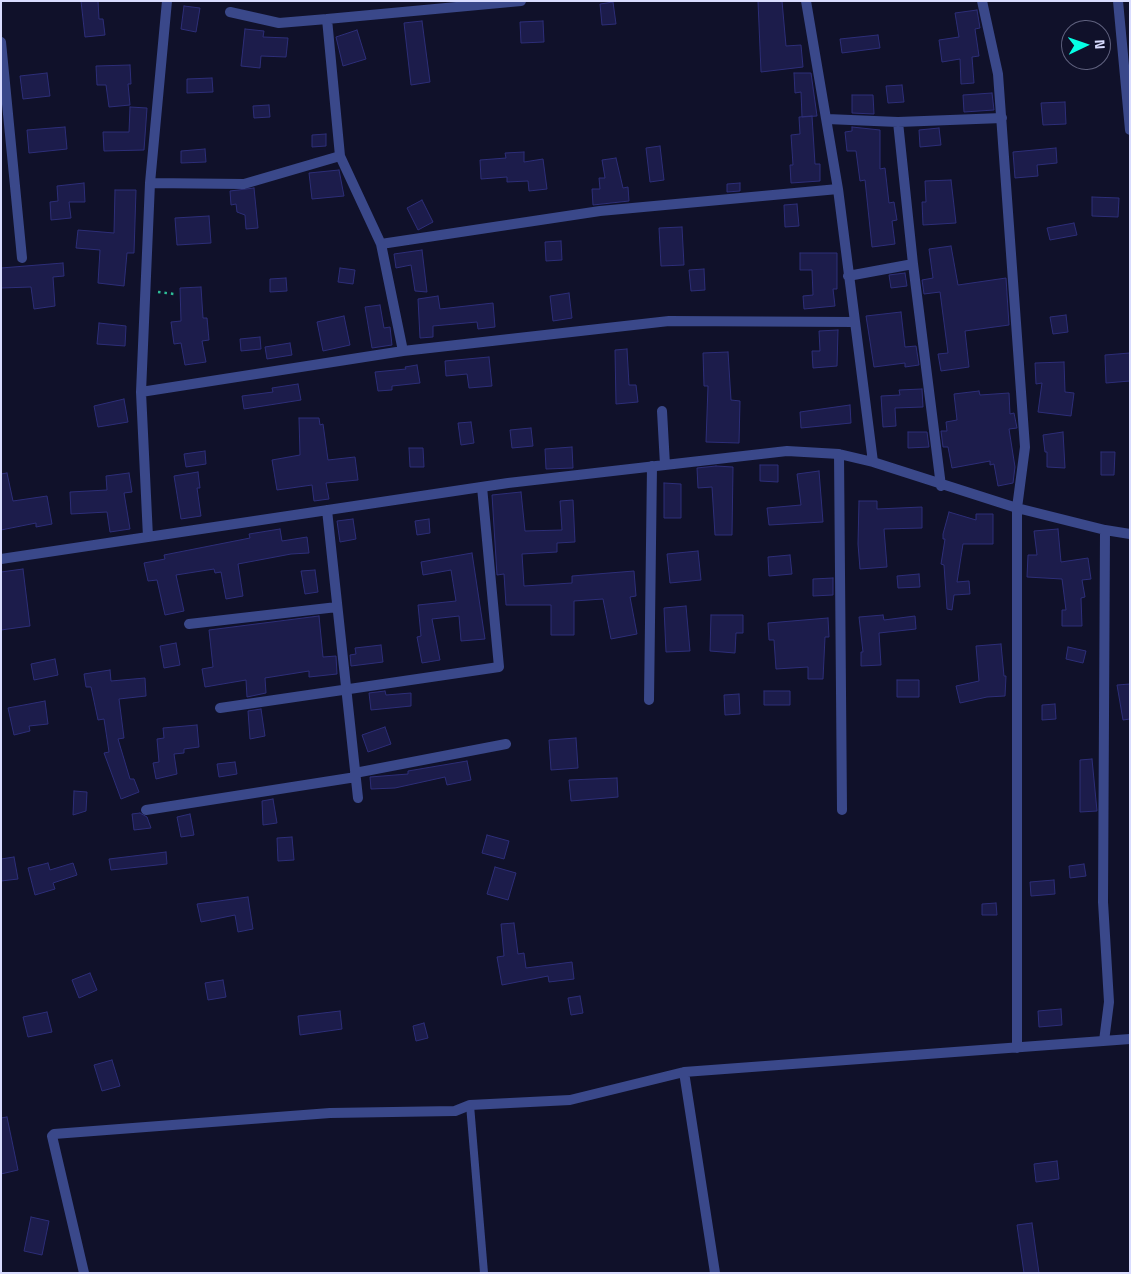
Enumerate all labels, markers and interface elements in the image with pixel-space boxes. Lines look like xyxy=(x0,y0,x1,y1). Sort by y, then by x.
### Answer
north arrow xyxy=(1061,20,1111,70)
text: N xyxy=(1090,39,1111,50)

